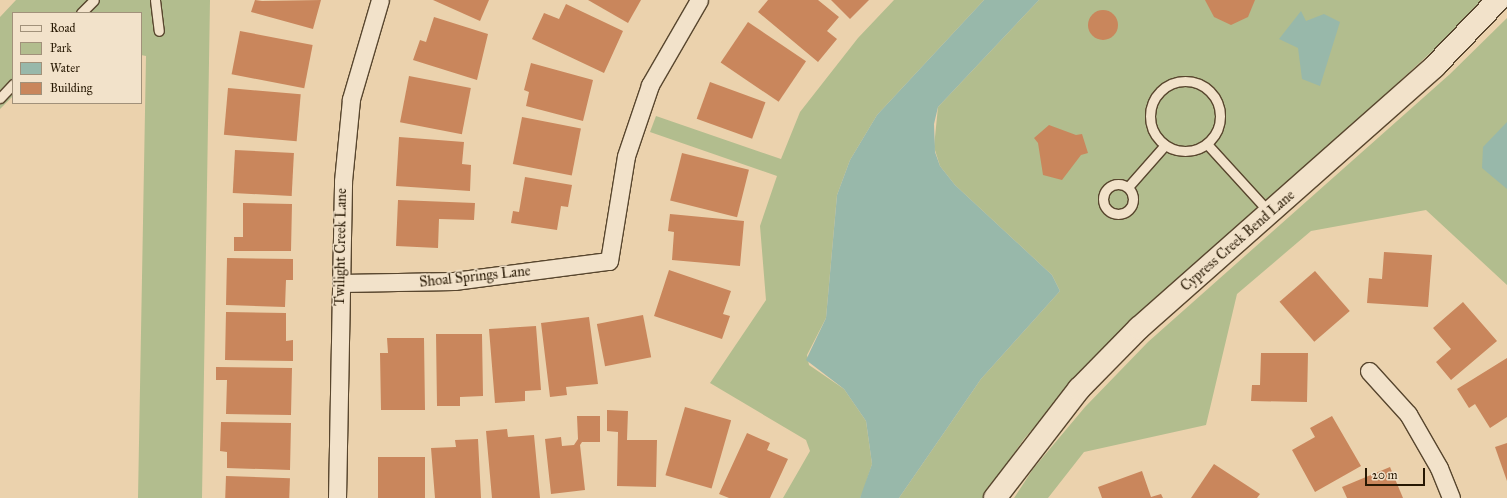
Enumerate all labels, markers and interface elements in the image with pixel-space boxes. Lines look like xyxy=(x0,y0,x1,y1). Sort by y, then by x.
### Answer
legend xyxy=(12,12,142,104)
text: Road xyxy=(50,21,76,35)
text: Park xyxy=(50,41,72,55)
text: Water xyxy=(50,61,80,75)
text: Building xyxy=(50,81,92,95)
street label: Cypress Creek Bend Lane xyxy=(1178,187,1298,295)
street label: Twilight Creek Lane xyxy=(332,188,350,306)
street label: Shoal Springs Lane xyxy=(419,263,531,291)
scale bar xyxy=(1367,460,1427,486)
text: 20 m xyxy=(1372,468,1398,482)

